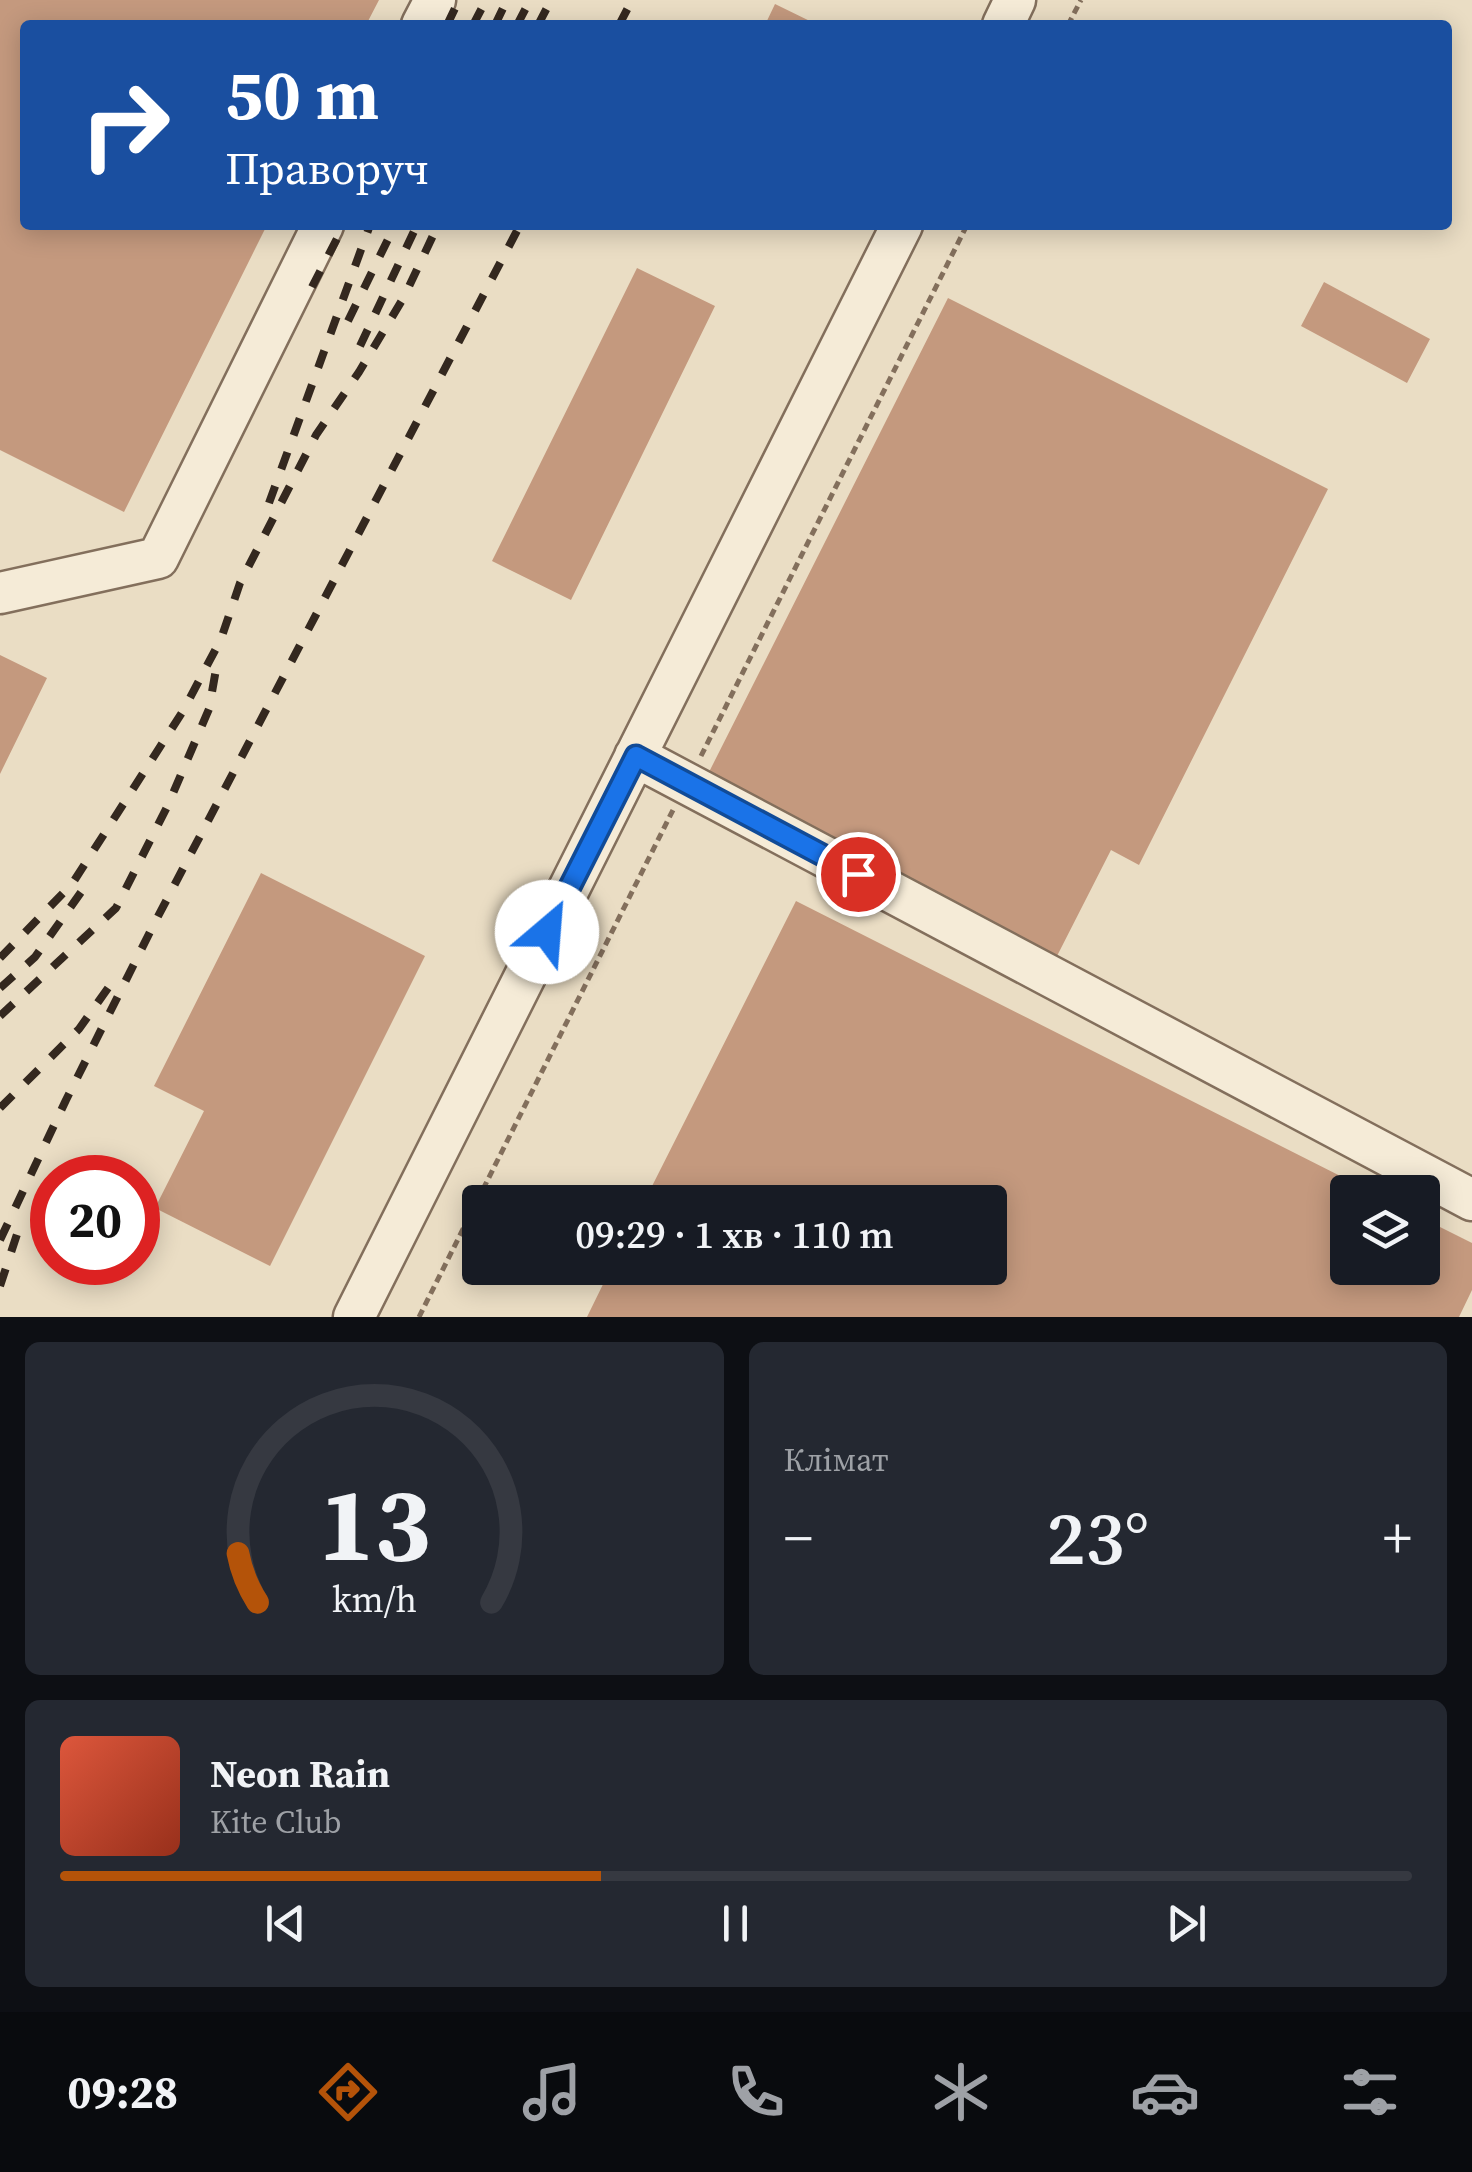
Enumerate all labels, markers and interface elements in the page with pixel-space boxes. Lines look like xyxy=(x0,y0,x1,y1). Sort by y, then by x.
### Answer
text: 50 m xyxy=(225,46,379,142)
icon: right xyxy=(60,60,190,190)
text: Праворуч xyxy=(225,137,429,199)
pin xyxy=(816,832,901,917)
icon: arrive xyxy=(831,847,886,902)
position arrow xyxy=(495,880,599,984)
speed limit sign: 20 xyxy=(30,1155,160,1285)
map controls xyxy=(1330,1175,1440,1285)
button: layers xyxy=(1330,1175,1440,1285)
text: 09:29 · 1 хв · 110 m xyxy=(575,1209,894,1261)
text: Клімат xyxy=(784,1438,889,1482)
text: 13 xyxy=(318,1452,431,1595)
text: 23° xyxy=(1046,1486,1149,1589)
text: − xyxy=(784,1500,813,1575)
text: + xyxy=(1383,1500,1412,1575)
text: km/h xyxy=(332,1575,417,1624)
text: Neon Rain xyxy=(210,1748,390,1800)
text: Kite Club xyxy=(210,1800,342,1844)
icon: previous xyxy=(258,1896,313,1951)
icon: pause xyxy=(708,1896,763,1951)
icon: next xyxy=(1159,1896,1214,1951)
icon: directions xyxy=(313,2057,383,2127)
icon: music xyxy=(517,2057,587,2127)
icon: phone xyxy=(721,2057,791,2127)
icon: climate xyxy=(926,2057,996,2127)
icon: car xyxy=(1130,2057,1200,2127)
icon: filters xyxy=(1335,2057,1405,2127)
text: 09:28 xyxy=(67,2061,178,2123)

